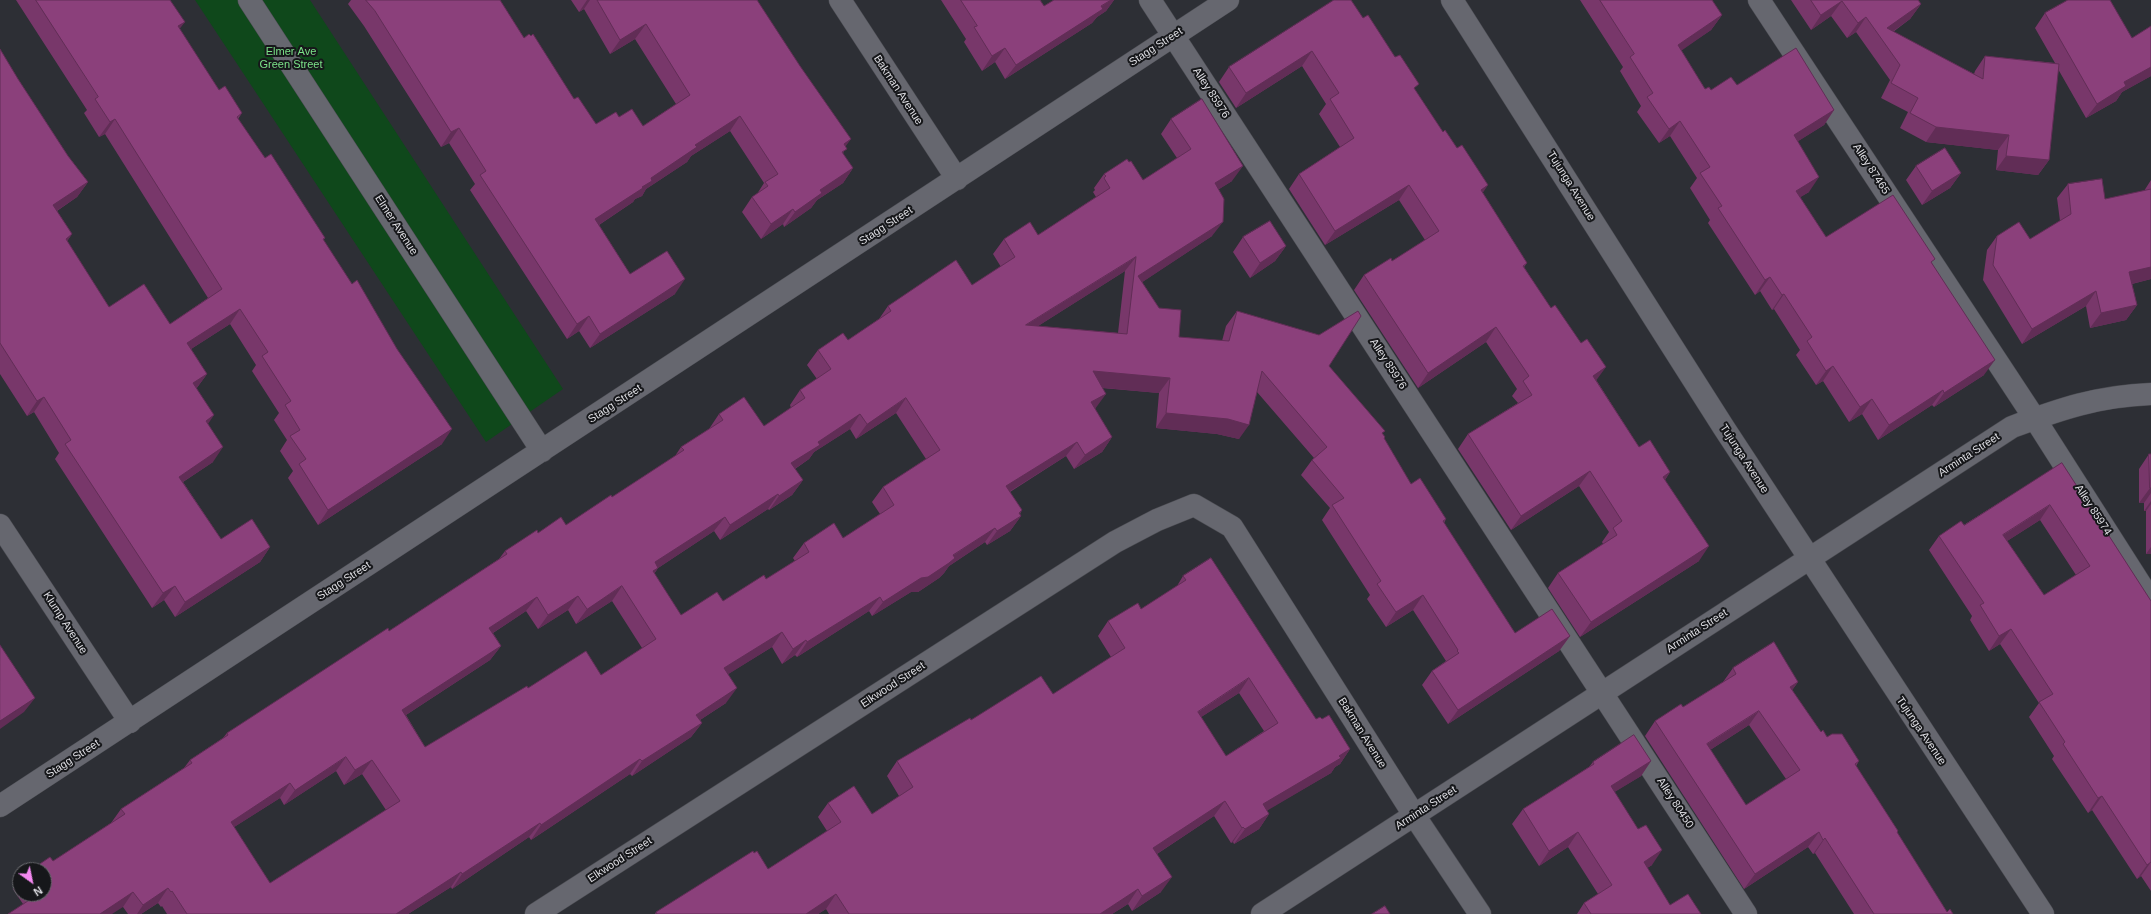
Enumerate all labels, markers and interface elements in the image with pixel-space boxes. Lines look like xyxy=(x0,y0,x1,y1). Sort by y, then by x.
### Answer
street label: Stagg Street xyxy=(1127,25,1185,69)
park label: Elmer Ave Green Street xyxy=(260,45,322,71)
street label: Bakman Avenue xyxy=(871,53,925,127)
street label: Alley 85976 xyxy=(1190,65,1232,121)
street label: Alley 87465 xyxy=(1850,141,1892,197)
street label: Tujunga Avenue xyxy=(1544,149,1598,223)
street label: Elmer Avenue xyxy=(372,193,420,257)
street label: Stagg Street xyxy=(857,204,915,248)
street label: Alley 85976 xyxy=(1367,336,1409,392)
street label: Stagg Street xyxy=(586,382,644,426)
street label: Tujunga Avenue xyxy=(1717,422,1771,496)
street label: Arminta Street xyxy=(1936,430,2002,480)
street label: Alley 85974 xyxy=(2072,482,2114,538)
street label: Stagg Street xyxy=(315,559,373,603)
street label: Klump Avenue xyxy=(40,589,90,657)
street label: Arminta Street xyxy=(1664,606,1730,656)
street label: Elkwood Street xyxy=(858,659,928,711)
street label: Tujunga Avenue xyxy=(1893,694,1949,768)
street label: Bakman Avenue xyxy=(1335,695,1389,771)
street label: Stagg Street xyxy=(44,737,102,781)
street label: Alley 80450 xyxy=(1654,775,1696,831)
street label: Arminta Street xyxy=(1393,783,1459,833)
street label: Elkwood Street xyxy=(585,834,655,886)
north arrow xyxy=(12,862,52,902)
text: N xyxy=(31,884,45,898)

